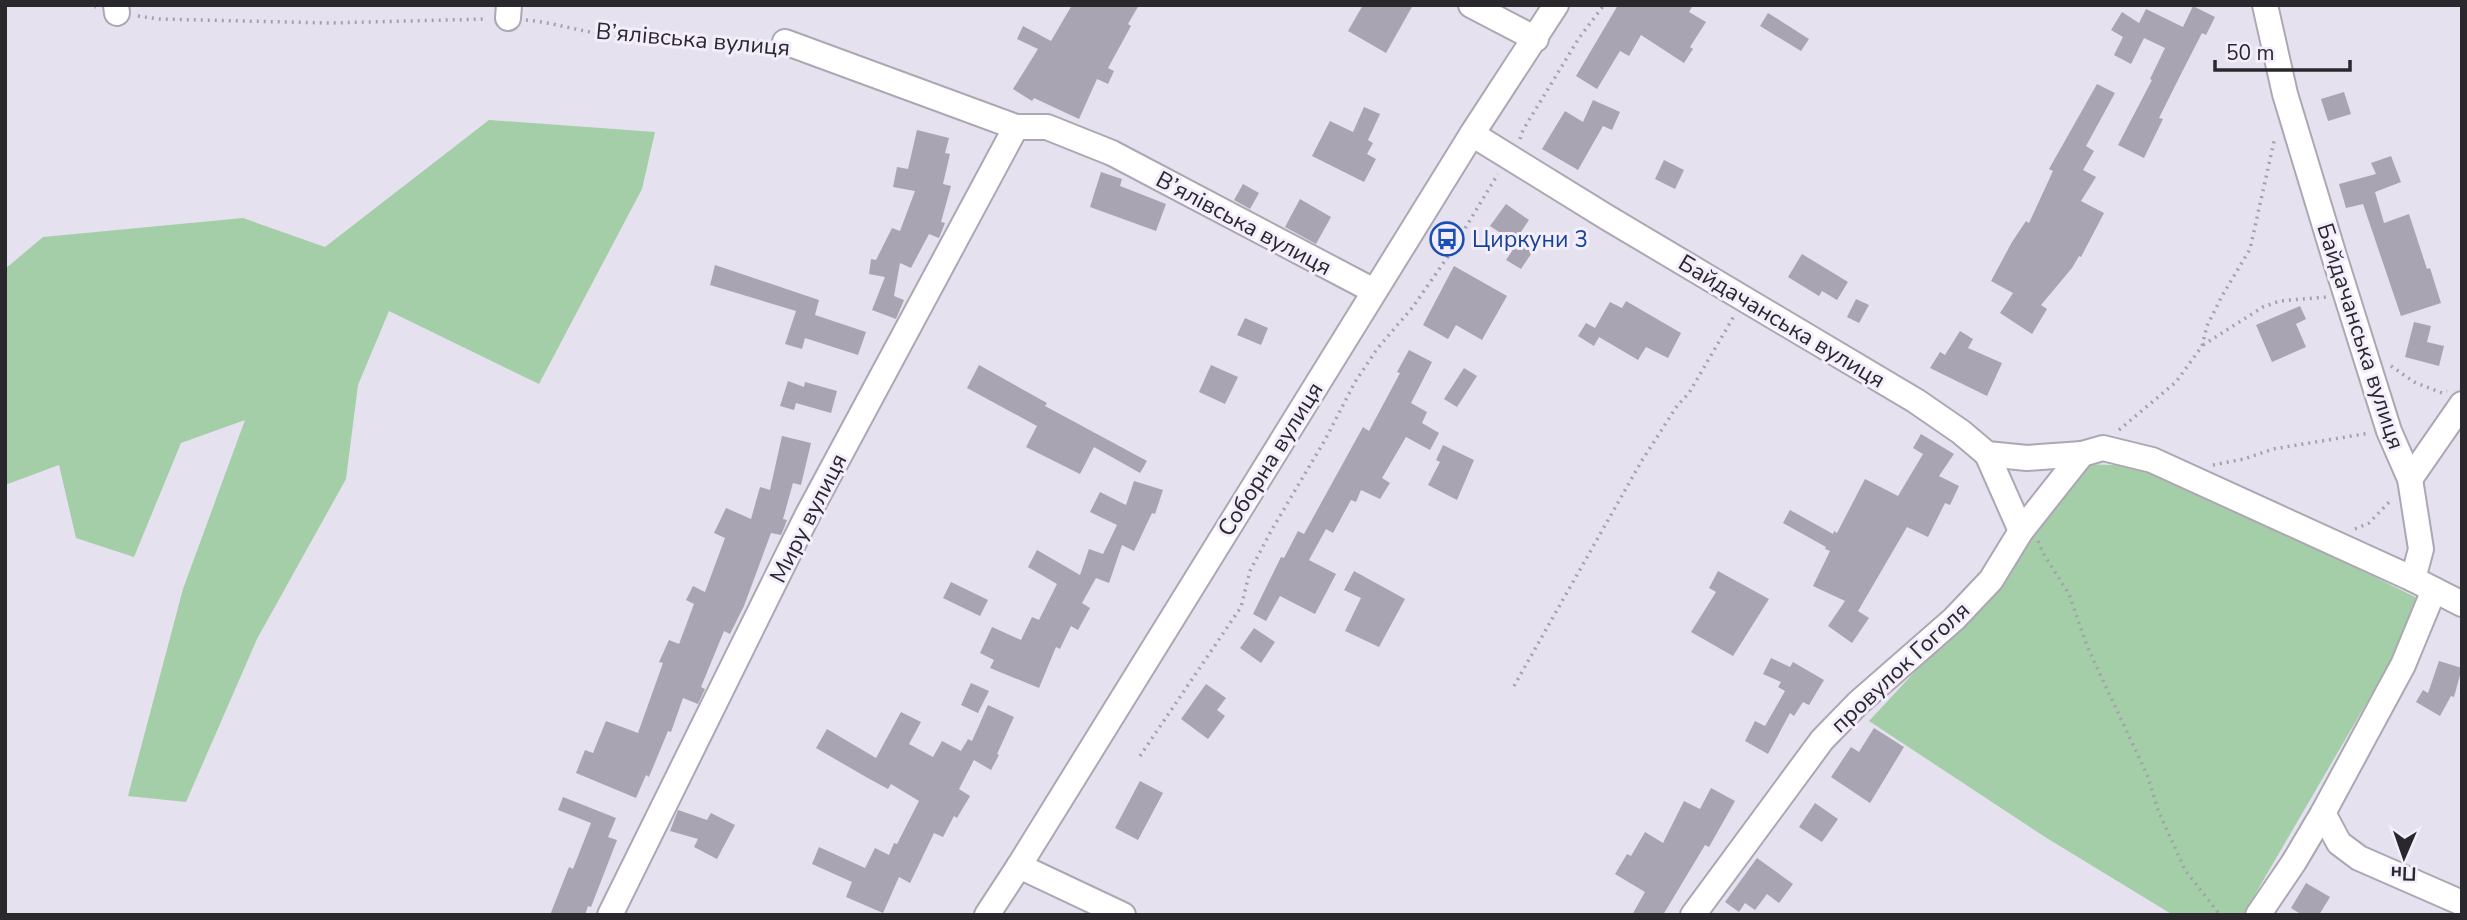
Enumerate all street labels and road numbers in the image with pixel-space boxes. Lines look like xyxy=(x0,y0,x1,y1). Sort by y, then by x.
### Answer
street label: В’ялівська вулиця xyxy=(595,16,791,63)
street label: В’ялівська вулиця xyxy=(1150,164,1337,283)
street label: Байдачанська вулиця xyxy=(2309,219,2412,453)
street label: Байдачанська вулиця xyxy=(1673,247,1891,395)
street label: Соборна вулиця xyxy=(1211,376,1330,542)
street label: Миру вулиця xyxy=(763,448,854,588)
street label: провулок Гоголя xyxy=(1824,595,1977,740)

